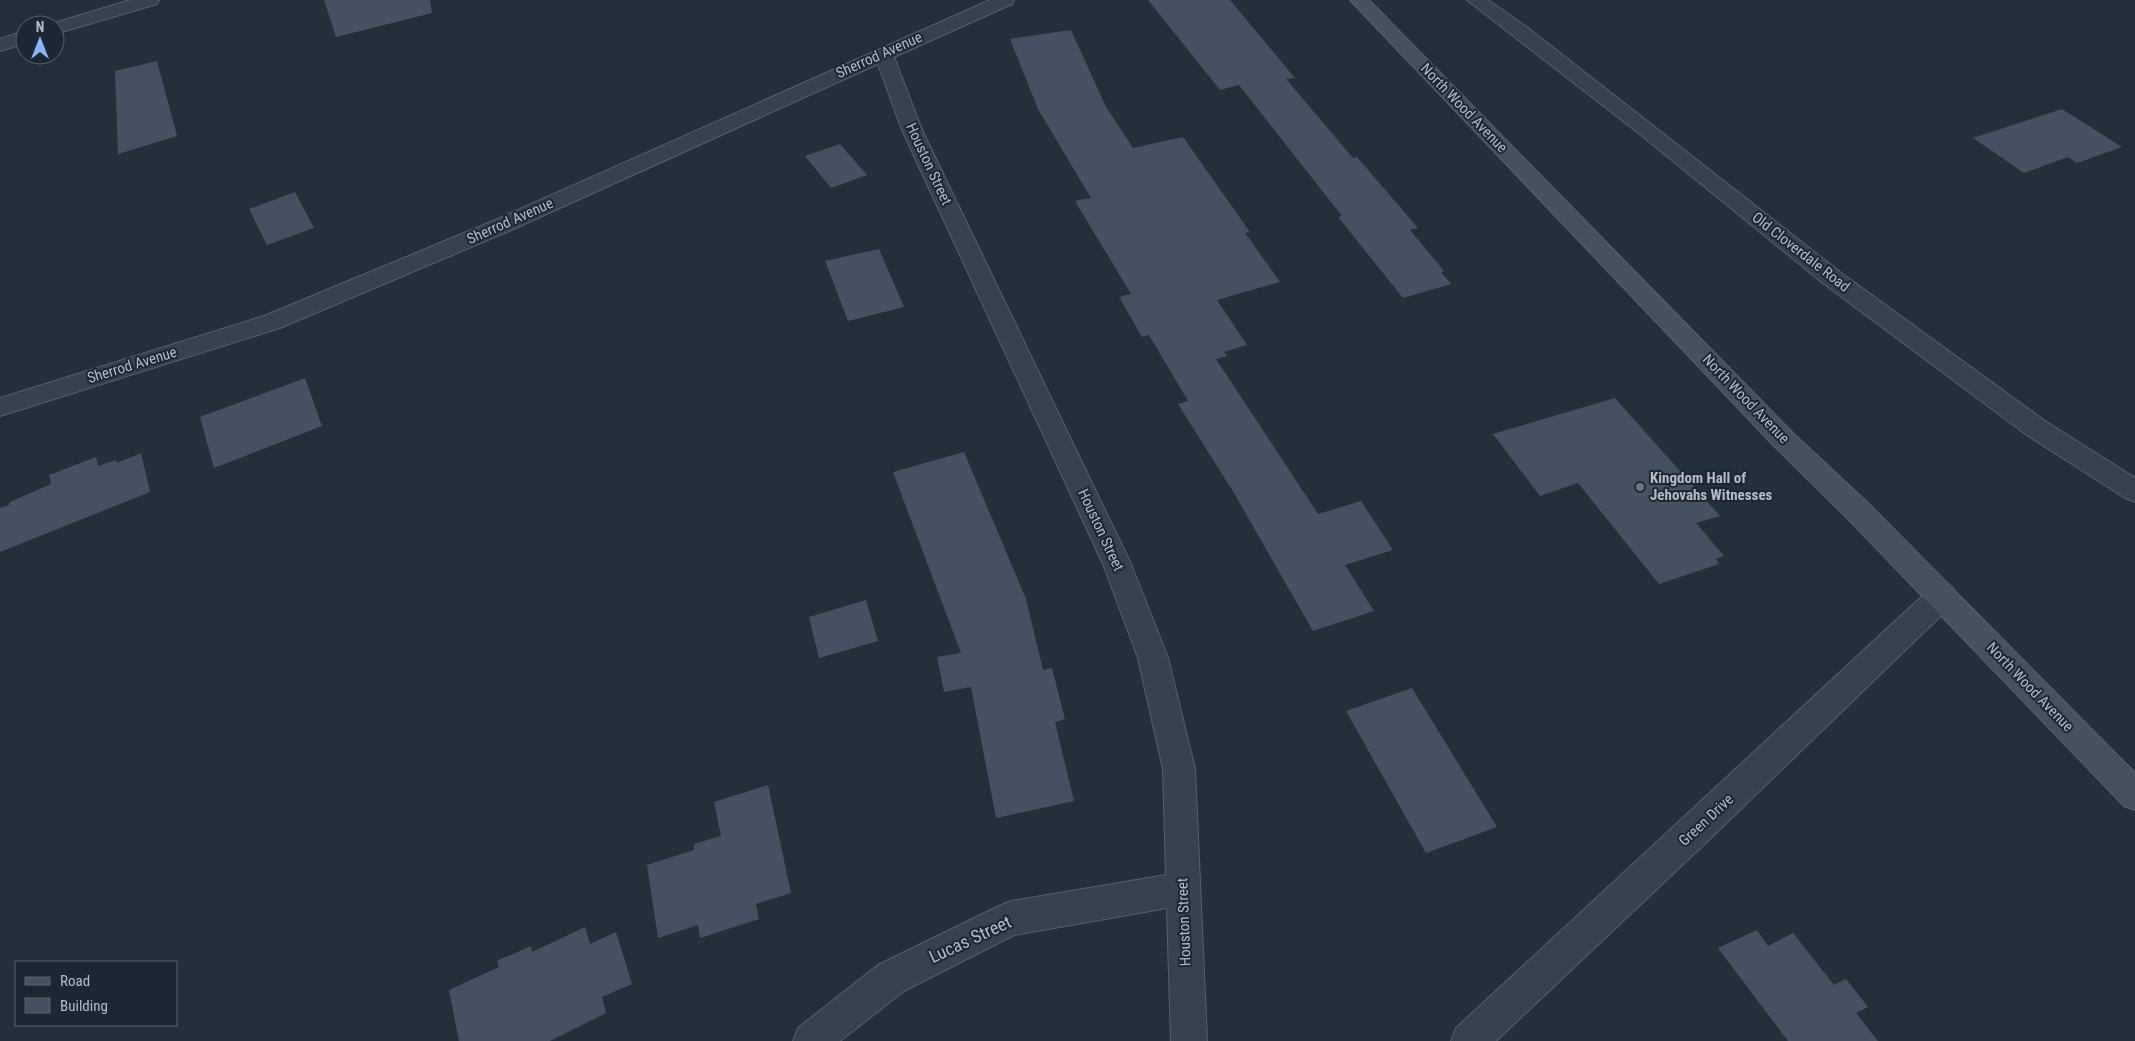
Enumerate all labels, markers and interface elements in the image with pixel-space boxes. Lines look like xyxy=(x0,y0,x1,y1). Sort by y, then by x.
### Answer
north arrow xyxy=(15,15,65,65)
text: N xyxy=(36,19,44,35)
street label: Sherrod Avenue xyxy=(833,28,925,82)
street label: North Wood Avenue xyxy=(1417,60,1511,156)
street label: Houston Street xyxy=(902,120,956,208)
street label: Sherrod Avenue xyxy=(464,194,556,248)
street label: Old Cloverdale Road xyxy=(1749,208,1853,296)
street label: Sherrod Avenue xyxy=(85,343,179,387)
street label: North Wood Avenue xyxy=(1699,351,1793,447)
place label: Kingdom Hall of Jehovahs Witnesses xyxy=(1650,469,1773,504)
marker: Kingdom Hall of Jehovahs Witnesses xyxy=(1634,481,1646,493)
street label: Houston Street xyxy=(1074,486,1128,574)
street label: North Wood Avenue xyxy=(1983,639,2077,735)
street label: Green Drive xyxy=(1675,790,1737,850)
street label: Houston Street xyxy=(1173,877,1195,967)
street label: Lucas Street xyxy=(926,911,1014,967)
legend xyxy=(15,961,178,1026)
text: Road xyxy=(60,972,90,990)
text: Building xyxy=(60,997,108,1015)

